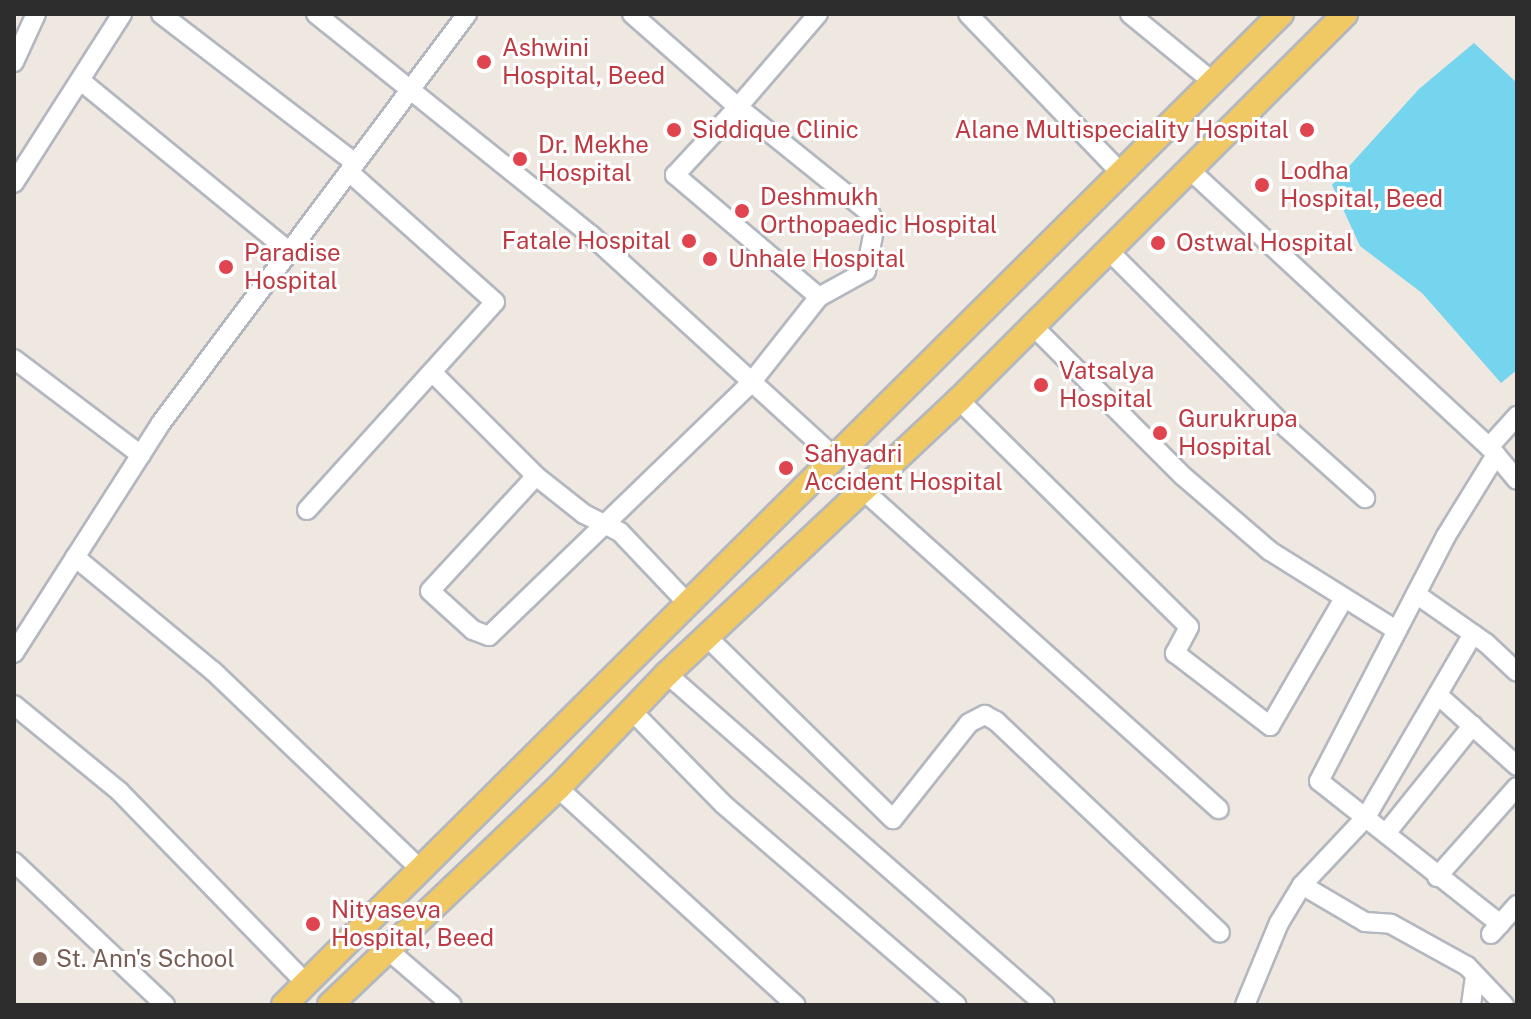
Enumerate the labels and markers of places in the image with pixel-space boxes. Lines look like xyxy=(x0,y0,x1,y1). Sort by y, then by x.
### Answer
place label: Ashwini Hospital, Beed xyxy=(502,34,665,90)
marker: Ashwini Hospital, Beed xyxy=(473,51,495,73)
place label: Siddique Clinic xyxy=(692,116,859,144)
place label: Alane Multispeciality Hospital xyxy=(954,116,1289,144)
marker: Siddique Clinic xyxy=(663,119,685,141)
marker: Alane Multispeciality Hospital xyxy=(1296,119,1318,141)
place label: Dr. Mekhe Hospital xyxy=(538,131,649,187)
marker: Dr. Mekhe Hospital xyxy=(509,148,531,170)
place label: Lodha Hospital, Beed xyxy=(1280,157,1443,213)
marker: Lodha Hospital, Beed xyxy=(1251,174,1273,196)
place label: Deshmukh Orthopaedic Hospital xyxy=(760,183,997,239)
marker: Deshmukh Orthopaedic Hospital xyxy=(731,200,753,222)
place label: Fatale Hospital xyxy=(502,227,671,255)
place label: Ostwal Hospital xyxy=(1176,229,1353,257)
marker: Fatale Hospital xyxy=(678,230,700,252)
marker: Ostwal Hospital xyxy=(1147,232,1169,254)
place label: Paradise Hospital xyxy=(244,239,341,295)
place label: Unhale Hospital xyxy=(728,245,906,273)
marker: Unhale Hospital xyxy=(699,248,721,270)
marker: Paradise Hospital xyxy=(215,256,237,278)
place label: Vatsalya Hospital xyxy=(1059,357,1154,413)
marker: Vatsalya Hospital xyxy=(1030,374,1052,396)
place label: Gurukrupa Hospital xyxy=(1178,405,1298,461)
marker: Gurukrupa Hospital xyxy=(1149,422,1171,444)
place label: Sahyadri Accident Hospital xyxy=(804,440,1003,496)
marker: Sahyadri Accident Hospital xyxy=(775,457,797,479)
place label: Nityaseva Hospital, Beed xyxy=(331,896,494,952)
marker: Nityaseva Hospital, Beed xyxy=(302,913,324,935)
place label: St. Ann's School xyxy=(56,945,235,973)
marker: St. Ann's School xyxy=(31,950,49,968)

